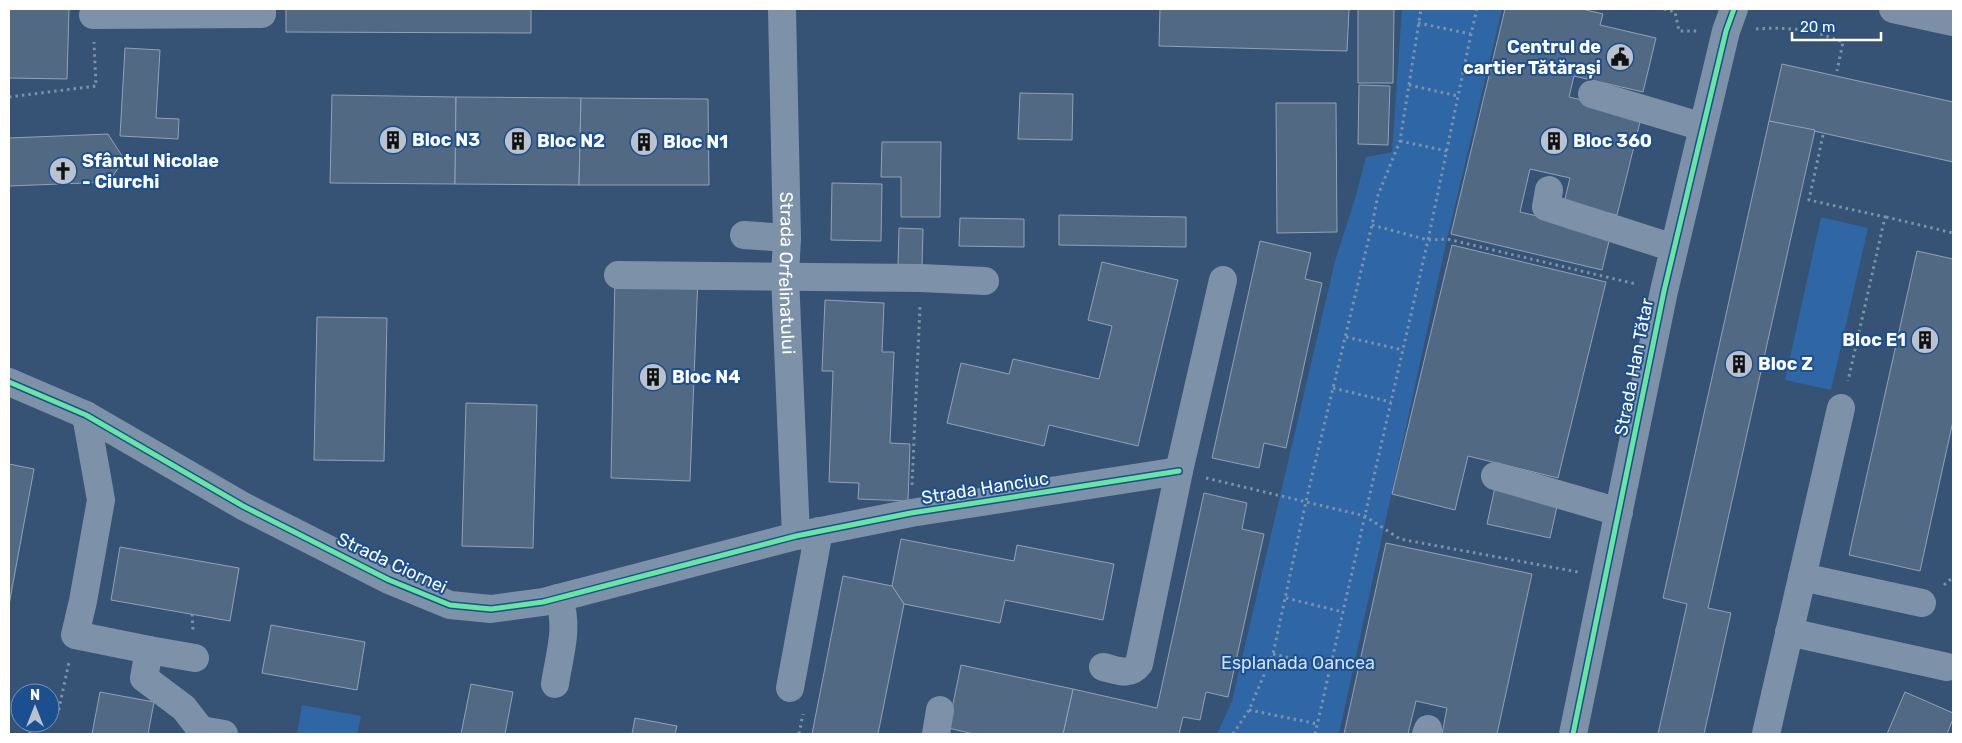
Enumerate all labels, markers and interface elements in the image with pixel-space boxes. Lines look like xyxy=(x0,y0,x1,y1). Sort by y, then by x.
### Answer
scale bar xyxy=(1792,10,1881,42)
text: 20 m xyxy=(1800,18,1835,36)
place label: Centrul de cartier Tătărași xyxy=(1463,36,1601,79)
public building icon: Centrul de cartier Tătărași xyxy=(1605,42,1635,72)
building icon: Bloc N3 xyxy=(378,125,408,155)
building icon: Bloc N2 xyxy=(503,126,533,156)
building icon: Bloc 360 xyxy=(1539,126,1569,156)
building icon: Bloc N1 xyxy=(629,127,659,157)
place label: Bloc N3 xyxy=(412,129,480,151)
place label: Bloc N2 xyxy=(537,130,605,152)
place label: Bloc 360 xyxy=(1573,130,1652,152)
place label: Bloc N1 xyxy=(663,131,728,153)
place label: Sfântul Nicolae - Ciurchi xyxy=(82,150,219,193)
church icon: Sfântul Nicolae - Ciurchi xyxy=(48,156,78,186)
street label: Strada Orfelinatului xyxy=(774,191,799,355)
street label: Strada Han Tătar xyxy=(1610,296,1658,438)
building icon: Bloc E1 xyxy=(1910,325,1940,355)
place label: Bloc E1 xyxy=(1842,329,1906,351)
building icon: Bloc Z xyxy=(1724,349,1754,379)
place label: Bloc Z xyxy=(1758,353,1813,375)
building icon: Bloc N4 xyxy=(638,362,668,392)
place label: Bloc N4 xyxy=(672,366,741,388)
street label: Strada Hanciuc xyxy=(920,467,1050,509)
street label: Strada Ciornei xyxy=(334,528,450,598)
park label: Esplanada Oancea xyxy=(1221,652,1375,674)
north arrow xyxy=(10,683,60,733)
text: N xyxy=(30,687,40,704)

